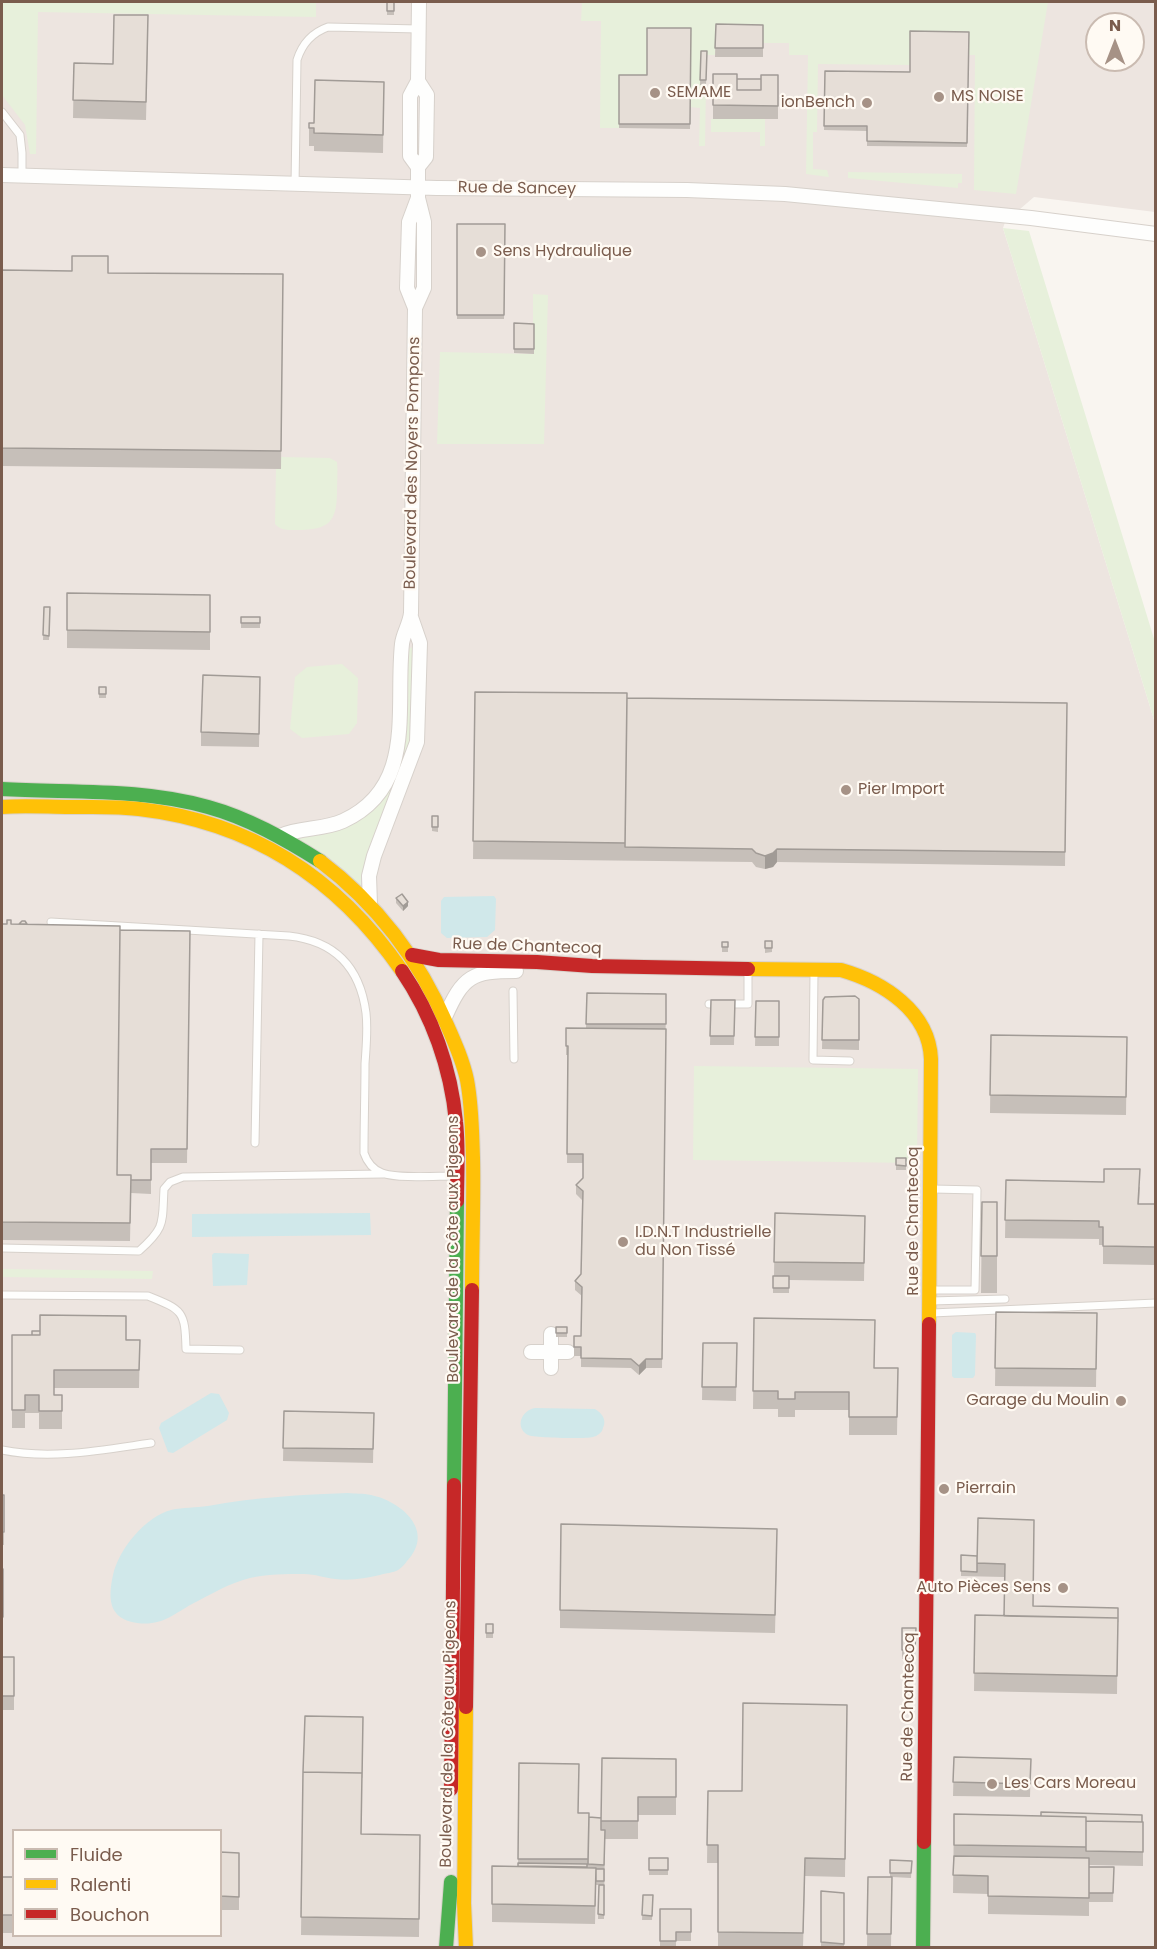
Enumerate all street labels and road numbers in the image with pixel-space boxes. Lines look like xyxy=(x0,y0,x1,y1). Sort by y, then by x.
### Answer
street label: Rue de Sancey xyxy=(458,178,576,200)
street label: Boulevard des Noyers Pompons xyxy=(401,336,425,590)
street label: Rue de Chantecoq xyxy=(452,935,602,959)
street label: Boulevard de la Côte aux Pigeons xyxy=(444,1115,464,1383)
street label: Rue de Chantecoq xyxy=(904,1146,924,1296)
street label: Boulevard de la Côte aux Pigeons xyxy=(437,1600,461,1868)
street label: Rue de Chantecoq xyxy=(898,1632,920,1782)

